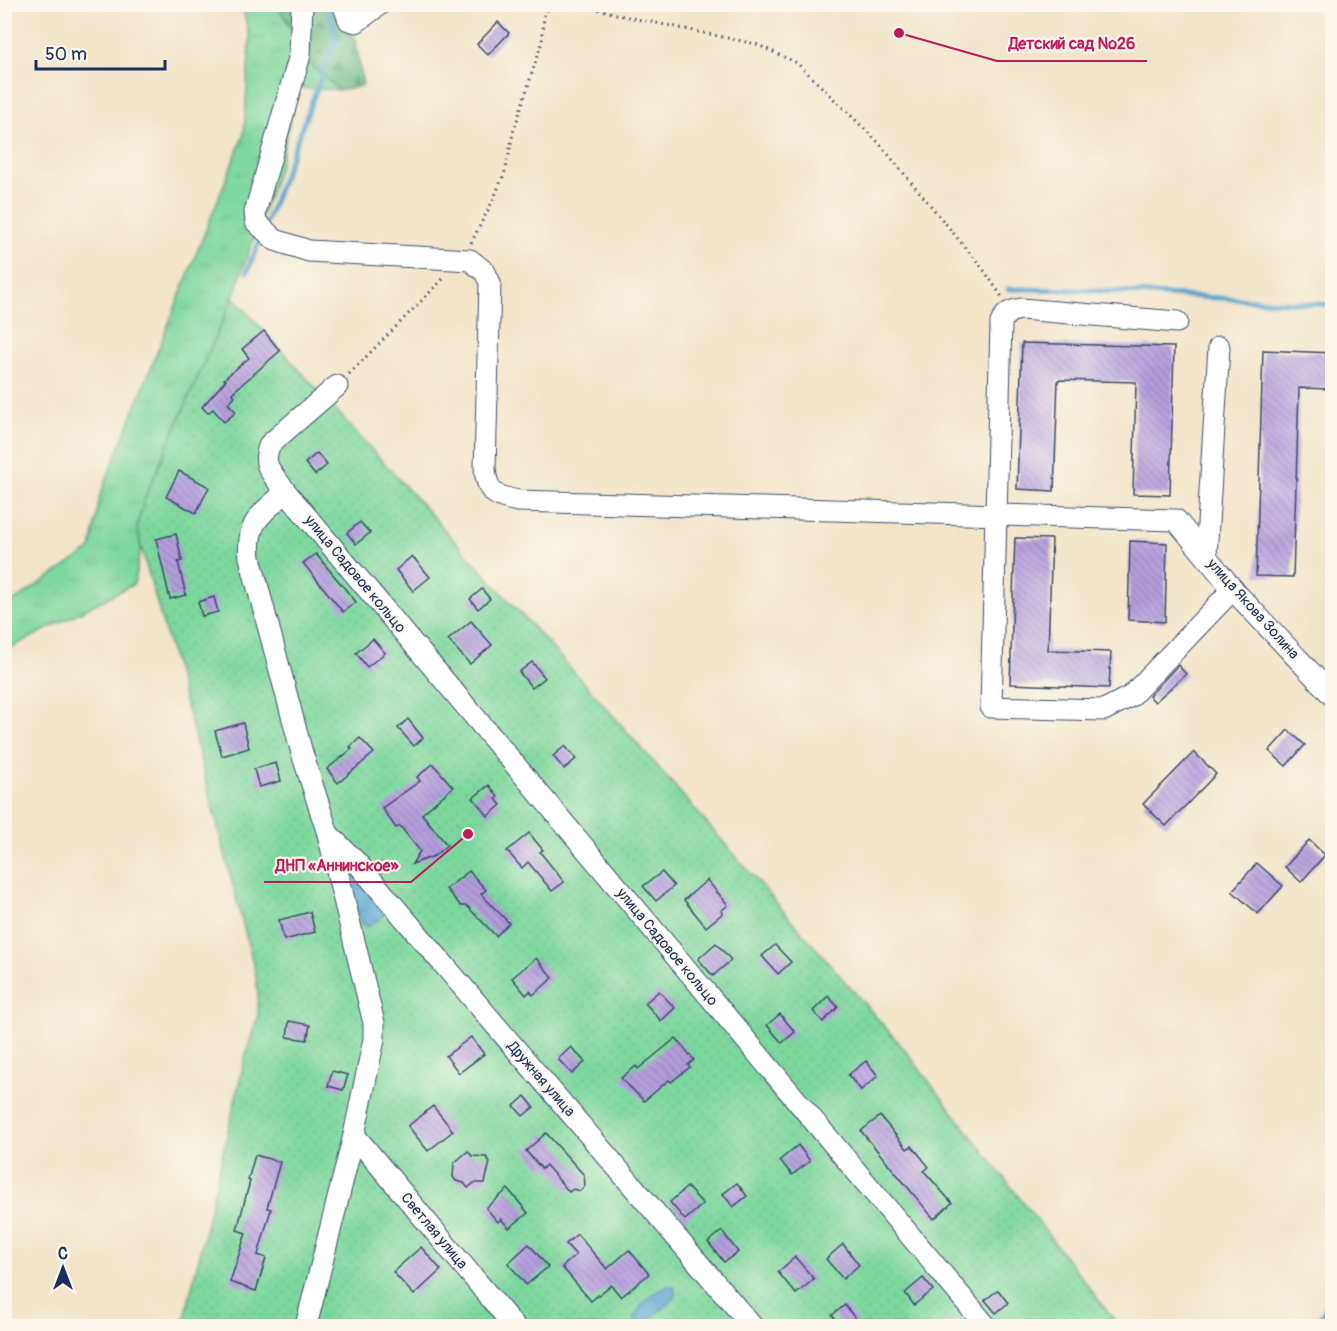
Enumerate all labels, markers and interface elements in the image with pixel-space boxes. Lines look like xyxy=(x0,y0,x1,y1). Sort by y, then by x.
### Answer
callout: Детский сад №26 xyxy=(997,27,1147,61)
scale bar xyxy=(36,33,165,71)
text: Детский сад №26 xyxy=(1008,34,1135,54)
text: 50 m xyxy=(45,43,87,66)
street label: улица Садовое кольцо xyxy=(300,510,410,637)
street label: улица Якова Золина xyxy=(1202,554,1303,663)
callout: ДНП «Аннинское» xyxy=(264,848,411,882)
text: ДНП «Аннинское» xyxy=(274,856,399,876)
street label: улица Садовое кольцо xyxy=(612,883,722,1010)
street label: Дружная улица xyxy=(502,1036,579,1121)
street label: Светлая улица xyxy=(396,1189,472,1273)
north arrow xyxy=(33,1238,93,1298)
text: С xyxy=(58,1244,68,1264)

